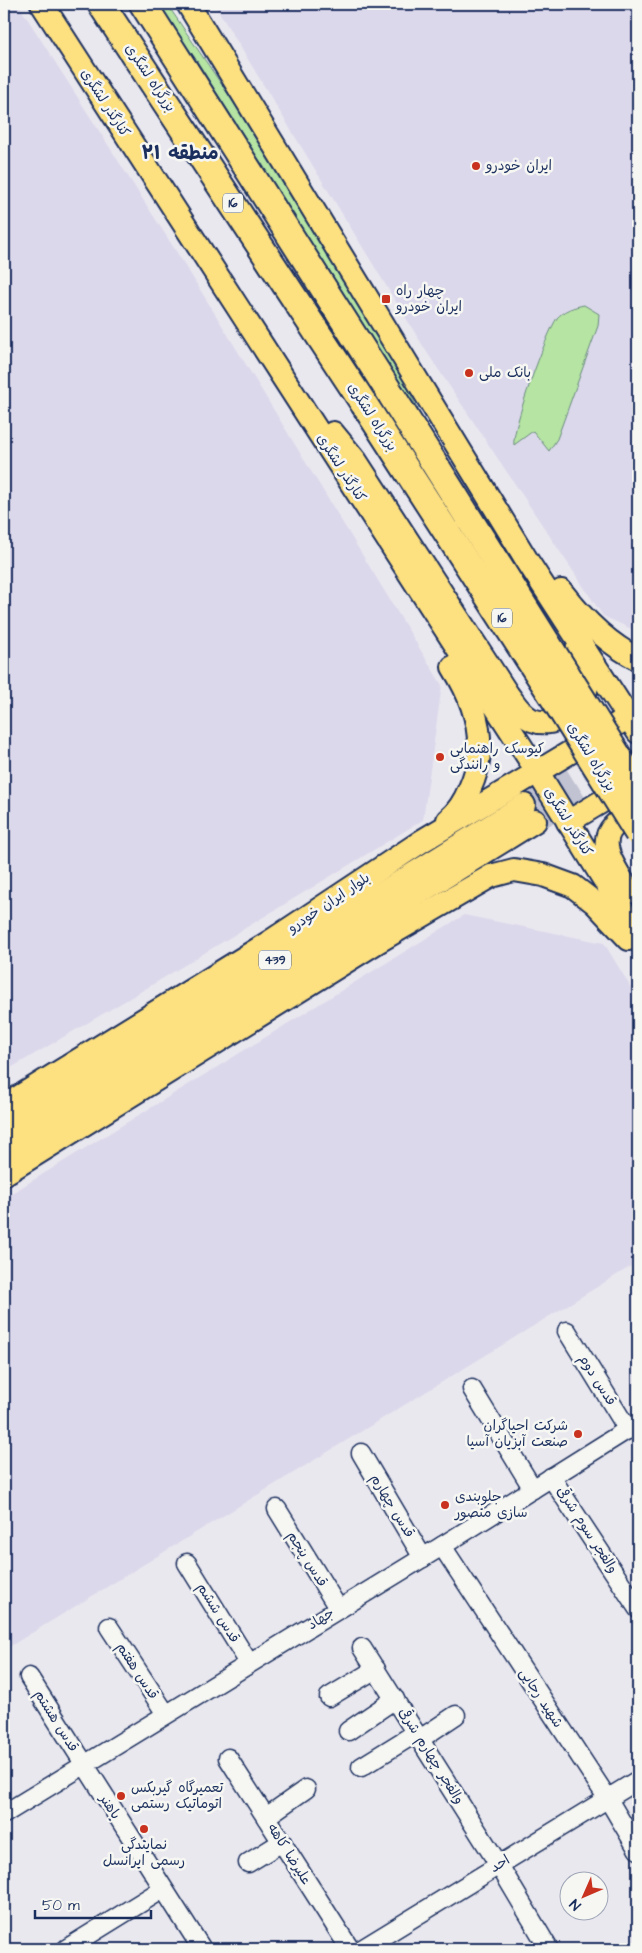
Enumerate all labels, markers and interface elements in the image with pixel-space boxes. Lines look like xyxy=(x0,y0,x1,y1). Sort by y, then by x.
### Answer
street label: بزرگراه لشگری xyxy=(120,40,180,116)
street label: کنارگذر لشگری xyxy=(75,65,135,141)
district label: منطقه ۲۱ xyxy=(141,140,219,167)
place label: ایران خودرو xyxy=(485,156,552,176)
marker: ایران خودرو xyxy=(470,160,482,172)
road number: 16 xyxy=(223,194,243,212)
place label: چهار راه ایران خودرو xyxy=(395,281,462,317)
marker: چهار راه ایران خودرو xyxy=(380,293,392,305)
place label: بانک ملی xyxy=(479,363,531,383)
marker: بانک ملی xyxy=(463,367,475,379)
street label: بزرگراه لشگری xyxy=(342,379,402,455)
street label: کنارگذر لشگری xyxy=(311,430,371,506)
road number: 16 xyxy=(492,608,512,628)
street label: بزرگراه لشگری xyxy=(562,719,620,795)
place label: کیوسک راهنمایی و رانندگی xyxy=(450,739,544,775)
marker: کیوسک راهنمایی و رانندگی xyxy=(434,751,446,763)
street label: کنارگذر لشگری xyxy=(539,784,597,860)
street label: بلوار ایران خودرو xyxy=(283,868,374,938)
road number: 439 xyxy=(259,950,291,970)
street label: قدس دوم xyxy=(573,1351,621,1409)
place label: شرکت احیاگران صنعت آبزیان آسیا xyxy=(467,1416,568,1452)
marker: شرکت احیاگران صنعت آبزیان آسیا xyxy=(572,1428,584,1440)
street label: قدس چهارم xyxy=(365,1470,419,1542)
street label: والفجر سوم شرقی xyxy=(551,1483,623,1578)
place label: جلوبندی سازی منصور xyxy=(454,1487,528,1523)
marker: جلوبندی سازی منصور xyxy=(439,1499,451,1511)
street label: قدس پنجم xyxy=(282,1527,332,1591)
street label: قدس ششم xyxy=(192,1579,244,1647)
street label: جهاد xyxy=(304,1603,338,1635)
street label: قدس هفتم xyxy=(111,1639,163,1703)
street label: شهید رجایی xyxy=(514,1664,568,1732)
street label: قدس هشتم xyxy=(29,1686,83,1756)
street label: والفجر چهارم شرقی xyxy=(393,1704,469,1808)
place label: تعمیرگاه گیربکس اتوماتیک رستمی xyxy=(131,1778,224,1814)
street label: باهنر xyxy=(94,1790,126,1823)
marker: تعمیرگاه گیربکس اتوماتیک رستمی xyxy=(115,1790,127,1802)
street label: علیرضا کاهه xyxy=(262,1819,316,1889)
marker: نمایندگی رسمی ایرانسل xyxy=(138,1823,150,1835)
place label: نمایندگی رسمی ایرانسل xyxy=(103,1835,185,1871)
street label: احد xyxy=(486,1850,514,1878)
north arrow xyxy=(560,1870,610,1920)
scale bar xyxy=(35,1888,151,1920)
text: N xyxy=(565,1894,586,1915)
text: 50 m xyxy=(42,1895,80,1916)

